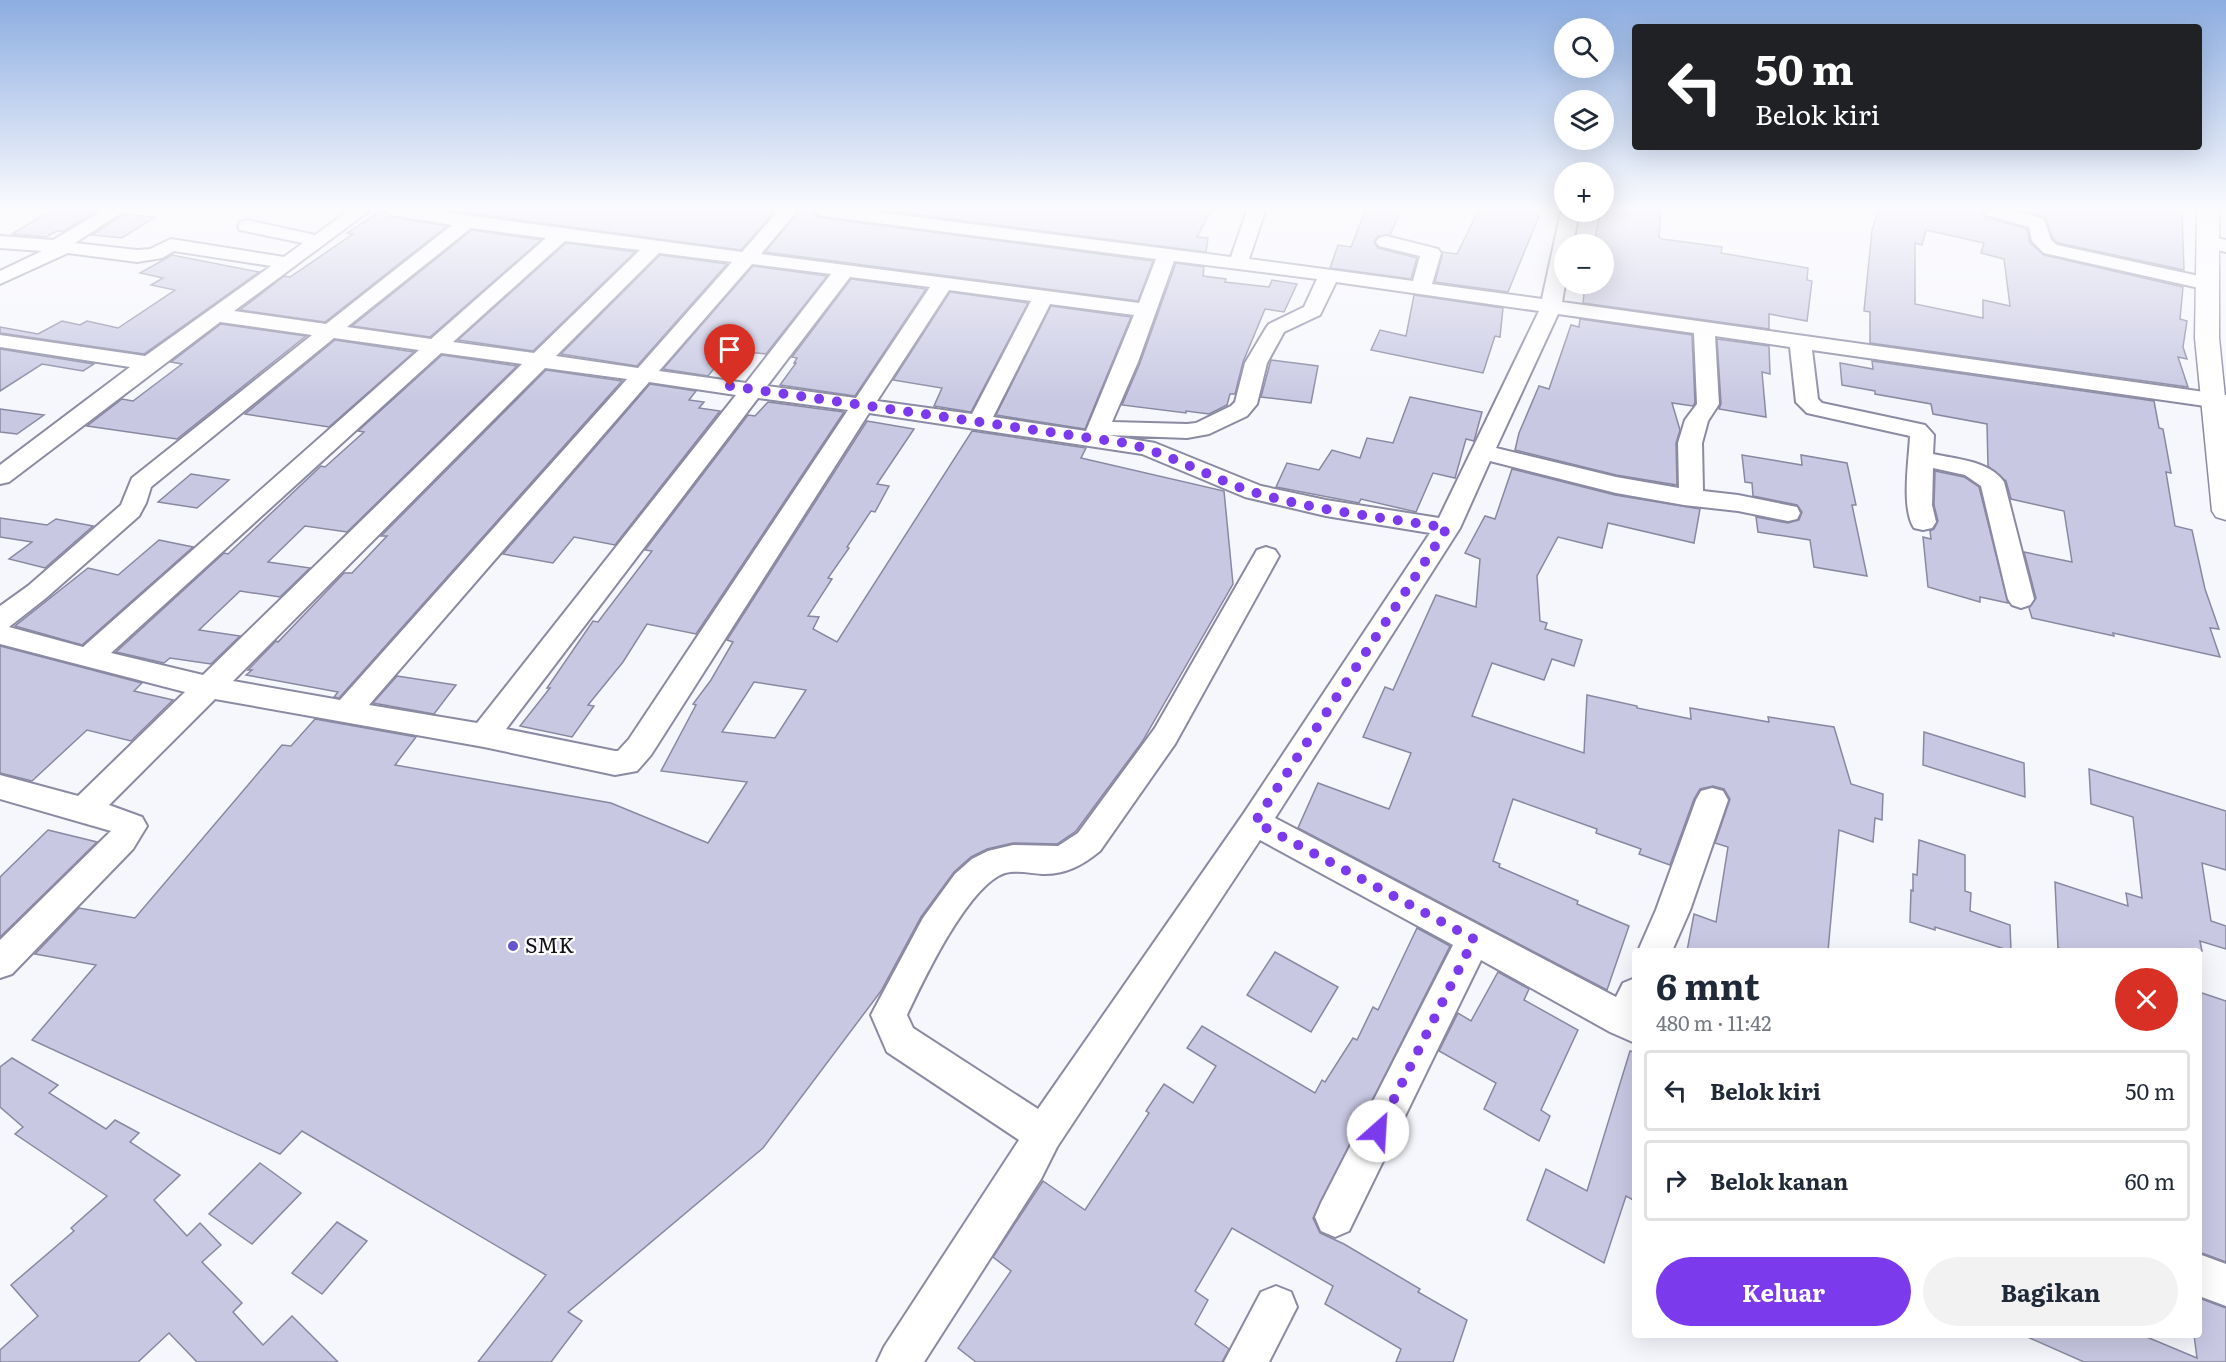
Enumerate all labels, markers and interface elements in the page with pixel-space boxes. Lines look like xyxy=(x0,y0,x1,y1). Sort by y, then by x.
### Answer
map controls xyxy=(1554,18,1614,294)
button: search xyxy=(1554,18,1614,78)
text: 50 m xyxy=(1755,36,1854,98)
icon: left xyxy=(1656,48,1734,126)
button: layers xyxy=(1554,90,1614,150)
text: Belok kiri xyxy=(1755,93,1880,133)
button: + xyxy=(1554,162,1614,222)
button: − xyxy=(1554,234,1614,294)
pin xyxy=(704,324,755,386)
icon: arrive xyxy=(713,333,746,366)
place label: SMK xyxy=(525,928,574,959)
marker: SMK xyxy=(506,939,520,953)
text: 6 mnt xyxy=(1656,958,1760,1011)
button: close xyxy=(2115,968,2178,1031)
text: 480 m · 11:42 xyxy=(1656,1007,1771,1037)
icon: left xyxy=(1659,1074,1692,1107)
text: Belok kiri xyxy=(1710,1074,1821,1107)
text: 50 m xyxy=(2125,1074,2175,1107)
position arrow xyxy=(1346,1099,1410,1163)
icon: right xyxy=(1659,1164,1692,1197)
text: Belok kanan xyxy=(1710,1164,1848,1197)
text: 60 m xyxy=(2125,1164,2175,1197)
button: Keluar xyxy=(1656,1257,1911,1326)
button: Bagikan xyxy=(1923,1257,2178,1326)

